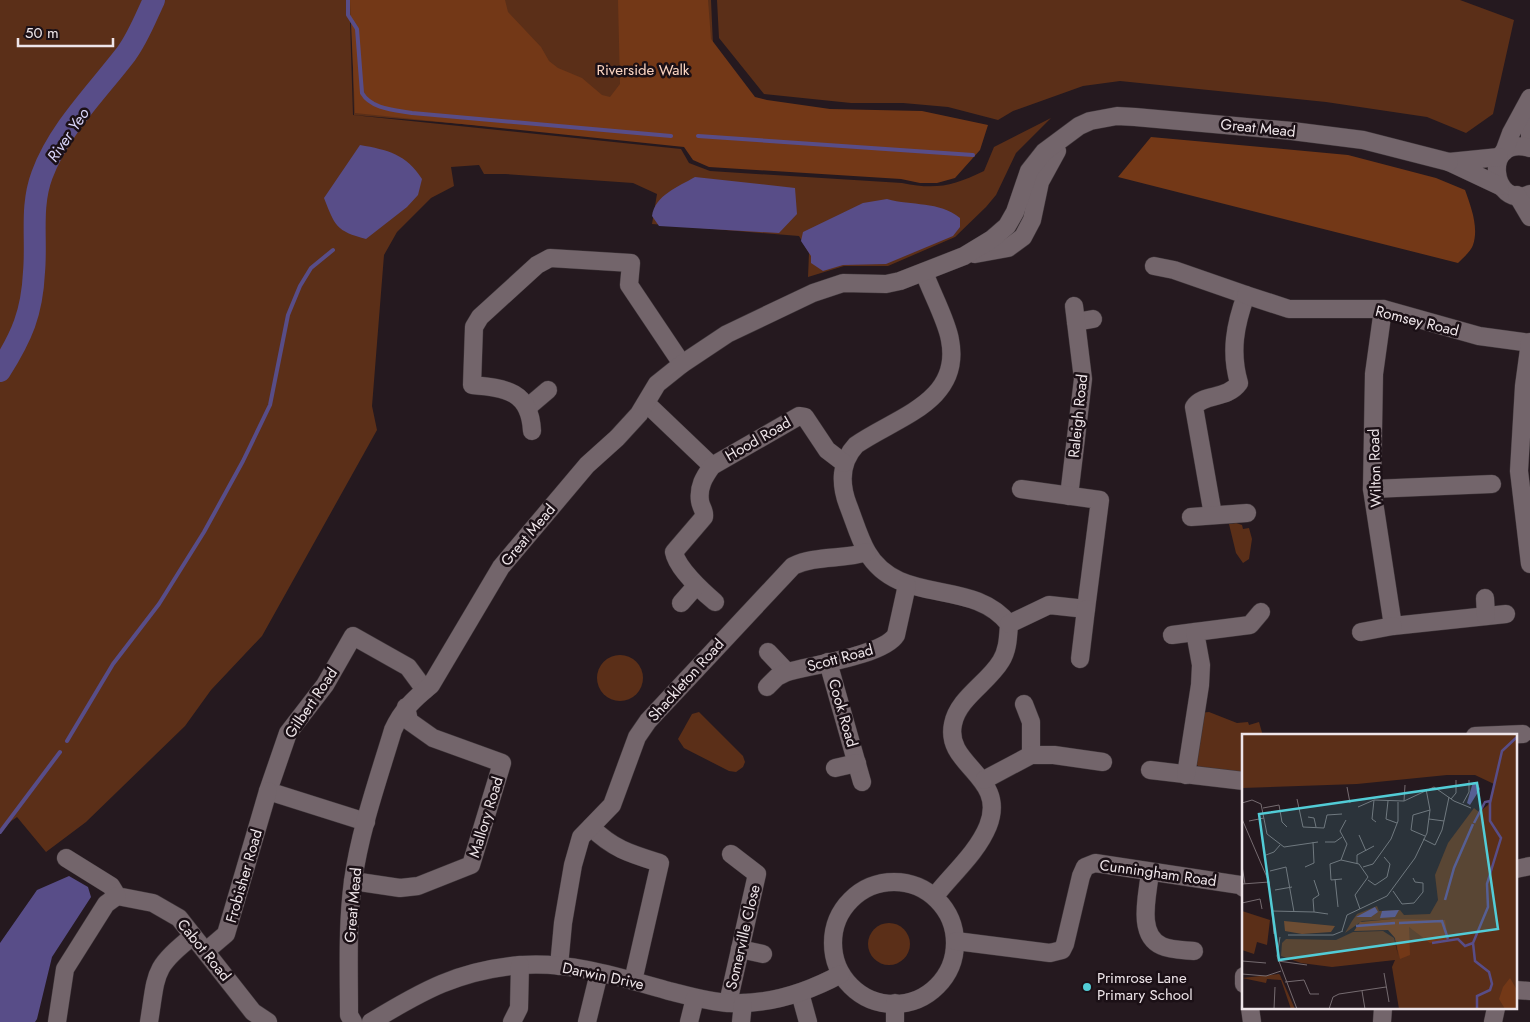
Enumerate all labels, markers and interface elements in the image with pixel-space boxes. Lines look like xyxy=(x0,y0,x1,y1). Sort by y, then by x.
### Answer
scale bar xyxy=(18,15,112,47)
text: 50 m xyxy=(25,22,59,44)
park label: Riverside Walk xyxy=(597,59,690,81)
water label: River Yeo xyxy=(41,103,95,167)
street label: Great Mead xyxy=(1219,113,1297,143)
street label: Romsey Road xyxy=(1373,300,1461,342)
street label: Raleigh Road xyxy=(1063,373,1093,459)
street label: Hood Road xyxy=(721,411,795,467)
street label: Wilton Road xyxy=(1363,428,1387,508)
street label: Great Mead xyxy=(495,499,561,571)
street label: Shackleton Road xyxy=(643,634,729,726)
street label: Scott Road xyxy=(804,639,876,677)
street label: Gilbert Road xyxy=(279,663,343,743)
street label: Cook Road xyxy=(823,676,863,750)
inset map xyxy=(1242,734,1518,1010)
street label: Mallory Road xyxy=(463,774,509,860)
street label: Frobisher Road xyxy=(220,827,268,925)
street label: Cunningham Road xyxy=(1098,854,1218,892)
street label: Great Mead xyxy=(339,867,367,943)
street label: Somerville Close xyxy=(720,882,766,991)
street label: Cabot Road xyxy=(172,914,236,986)
street label: Darwin Drive xyxy=(560,957,646,995)
place label: Primrose Lane Primary School xyxy=(1097,967,1193,1006)
marker: Primrose Lane Primary School xyxy=(1081,981,1093,993)

